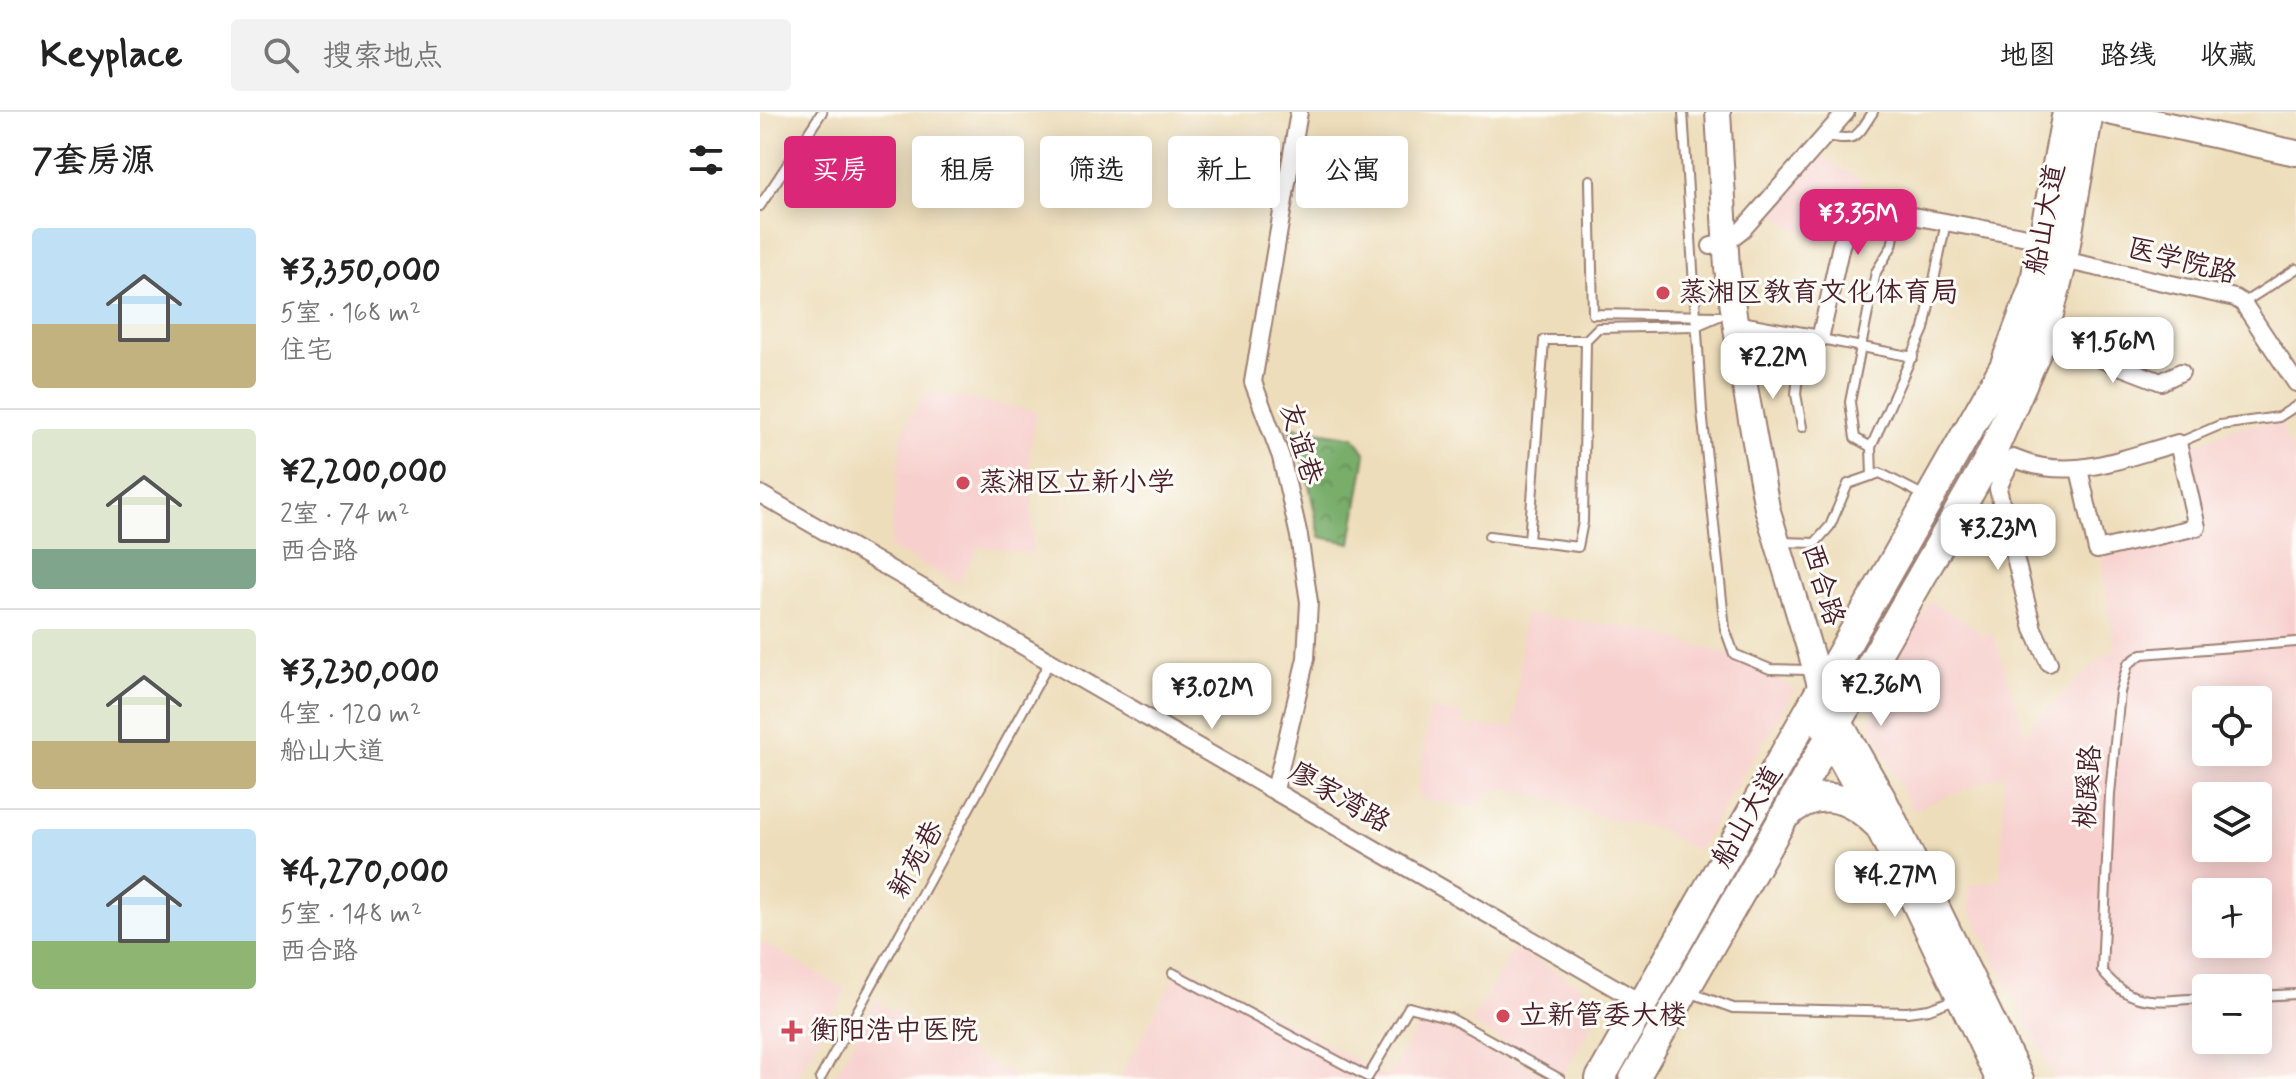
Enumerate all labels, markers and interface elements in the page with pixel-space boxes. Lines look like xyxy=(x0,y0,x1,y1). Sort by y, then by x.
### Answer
search box xyxy=(231,19,791,91)
text: Keyplace xyxy=(40,31,183,80)
icon: search xyxy=(259,33,303,77)
text: 搜索地点 xyxy=(323,37,443,76)
text: 地图 xyxy=(2000,38,2056,75)
text: 路线 xyxy=(2100,38,2156,75)
text: 收藏 xyxy=(2200,38,2256,75)
chip: 买房 xyxy=(784,136,896,208)
chip: 租房 xyxy=(912,136,1024,208)
chip: 筛选 xyxy=(1040,136,1152,208)
chip: 新上 xyxy=(1168,136,1280,208)
chip: 公寓 xyxy=(1296,136,1408,208)
icon: filters xyxy=(684,138,728,182)
text: 7套房源 xyxy=(32,139,155,184)
street label: 船山大道 xyxy=(2017,160,2075,278)
pin: ¥3.35M xyxy=(1793,189,1923,257)
text: ¥3.35M xyxy=(1818,198,1898,232)
street label: 医学院路 xyxy=(2123,231,2241,293)
text: ¥3,350,000 xyxy=(280,249,441,294)
icon: home xyxy=(96,260,192,356)
place label: 蒸湘区教育文化体育局 xyxy=(1679,275,1959,312)
marker: 蒸湘区教育文化体育局 xyxy=(1654,284,1672,302)
text: 5室 · 168 m² xyxy=(280,297,421,331)
pin: ¥1.56M xyxy=(2048,317,2178,385)
text: ¥1.56M xyxy=(2071,326,2155,360)
pin: ¥2.2M xyxy=(1717,333,1829,401)
text: 住宅 xyxy=(280,334,332,368)
text: ¥2.2M xyxy=(1739,342,1807,376)
street label: 友谊巷 xyxy=(1270,398,1330,491)
text: ¥2,200,000 xyxy=(280,450,447,495)
icon: home xyxy=(96,461,192,557)
place label: 蒸湘区立新小学 xyxy=(979,465,1175,502)
marker: 蒸湘区立新小学 xyxy=(954,474,972,492)
text: 2室 · 74 m² xyxy=(280,498,410,532)
pin: ¥3.23M xyxy=(1933,504,2063,572)
text: ¥3.23M xyxy=(1959,513,2037,547)
text: 西合路 xyxy=(280,535,358,569)
street label: 西合路 xyxy=(1792,539,1852,631)
text: ¥3,230,000 xyxy=(280,650,439,695)
pin: ¥2.36M xyxy=(1816,660,1946,728)
icon: home xyxy=(96,661,192,757)
pin: ¥3.02M xyxy=(1147,663,1277,731)
text: ¥2.36M xyxy=(1840,669,1922,703)
text: ¥3.02M xyxy=(1170,672,1254,706)
map controls xyxy=(2192,686,2272,1054)
button: locate xyxy=(2192,686,2272,766)
text: 4室 · 120 m² xyxy=(280,698,421,732)
text: 船山大道 xyxy=(280,735,384,769)
street label: 桃蹊路 xyxy=(2068,744,2110,830)
street label: 廖家湾路 xyxy=(1281,754,1397,842)
street label: 船山大道 xyxy=(1704,759,1792,875)
button: layers xyxy=(2192,782,2272,862)
street label: 新苑巷 xyxy=(880,813,954,906)
text: ¥4,270,000 xyxy=(280,850,449,895)
pin: ¥4.27M xyxy=(1830,851,1960,919)
text: ¥4.27M xyxy=(1853,860,1937,894)
icon: home xyxy=(96,861,192,957)
button: + xyxy=(2192,878,2272,958)
text: 5室 · 148 m² xyxy=(280,898,422,932)
text: 西合路 xyxy=(280,935,358,969)
button: − xyxy=(2192,974,2272,1054)
place label: 立新管委大楼 xyxy=(1519,998,1687,1035)
marker: 立新管委大楼 xyxy=(1494,1007,1512,1025)
place label: 衡阳浩中医院 xyxy=(810,1013,978,1050)
marker: 衡阳浩中医院 xyxy=(781,1020,803,1042)

